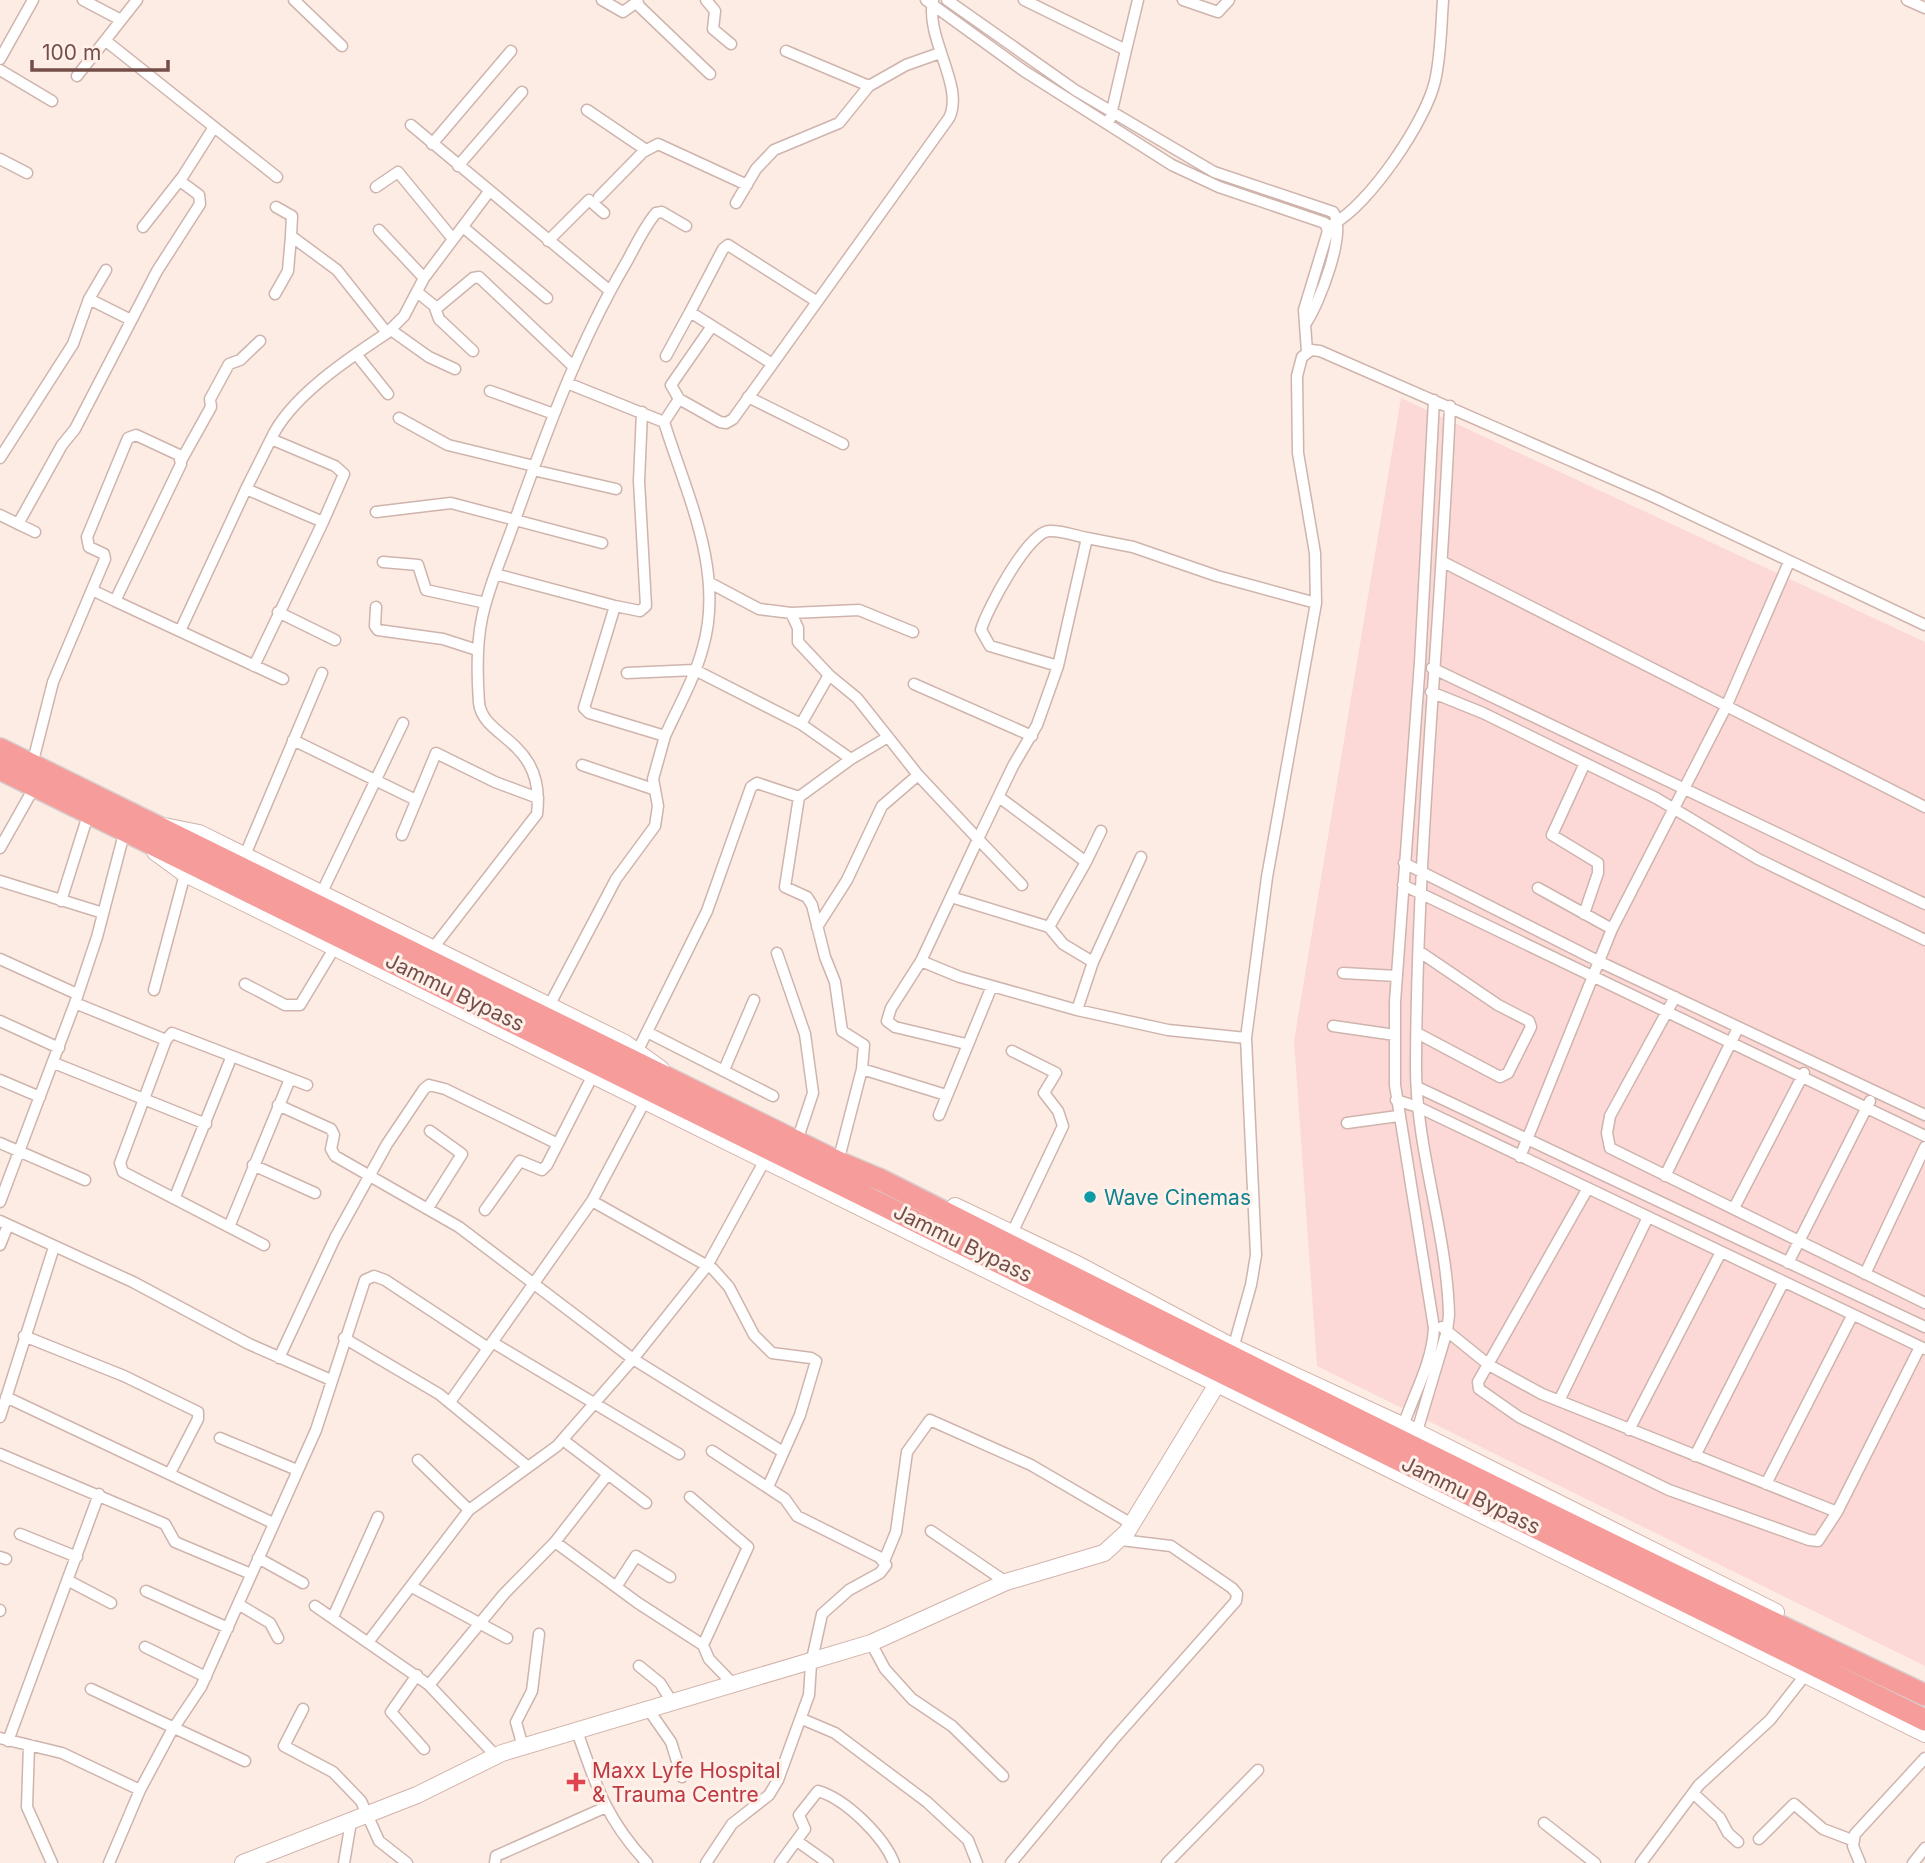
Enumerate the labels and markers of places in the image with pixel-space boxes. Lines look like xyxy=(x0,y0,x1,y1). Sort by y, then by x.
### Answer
place label: Wave Cinemas xyxy=(1104,1185,1251,1210)
marker: Wave Cinemas xyxy=(1082,1189,1098,1205)
place label: Maxx Lyfe Hospital & Trauma Centre xyxy=(592,1758,781,1807)
marker: Maxx Lyfe Hospital & Trauma Centre xyxy=(566,1772,586,1792)

